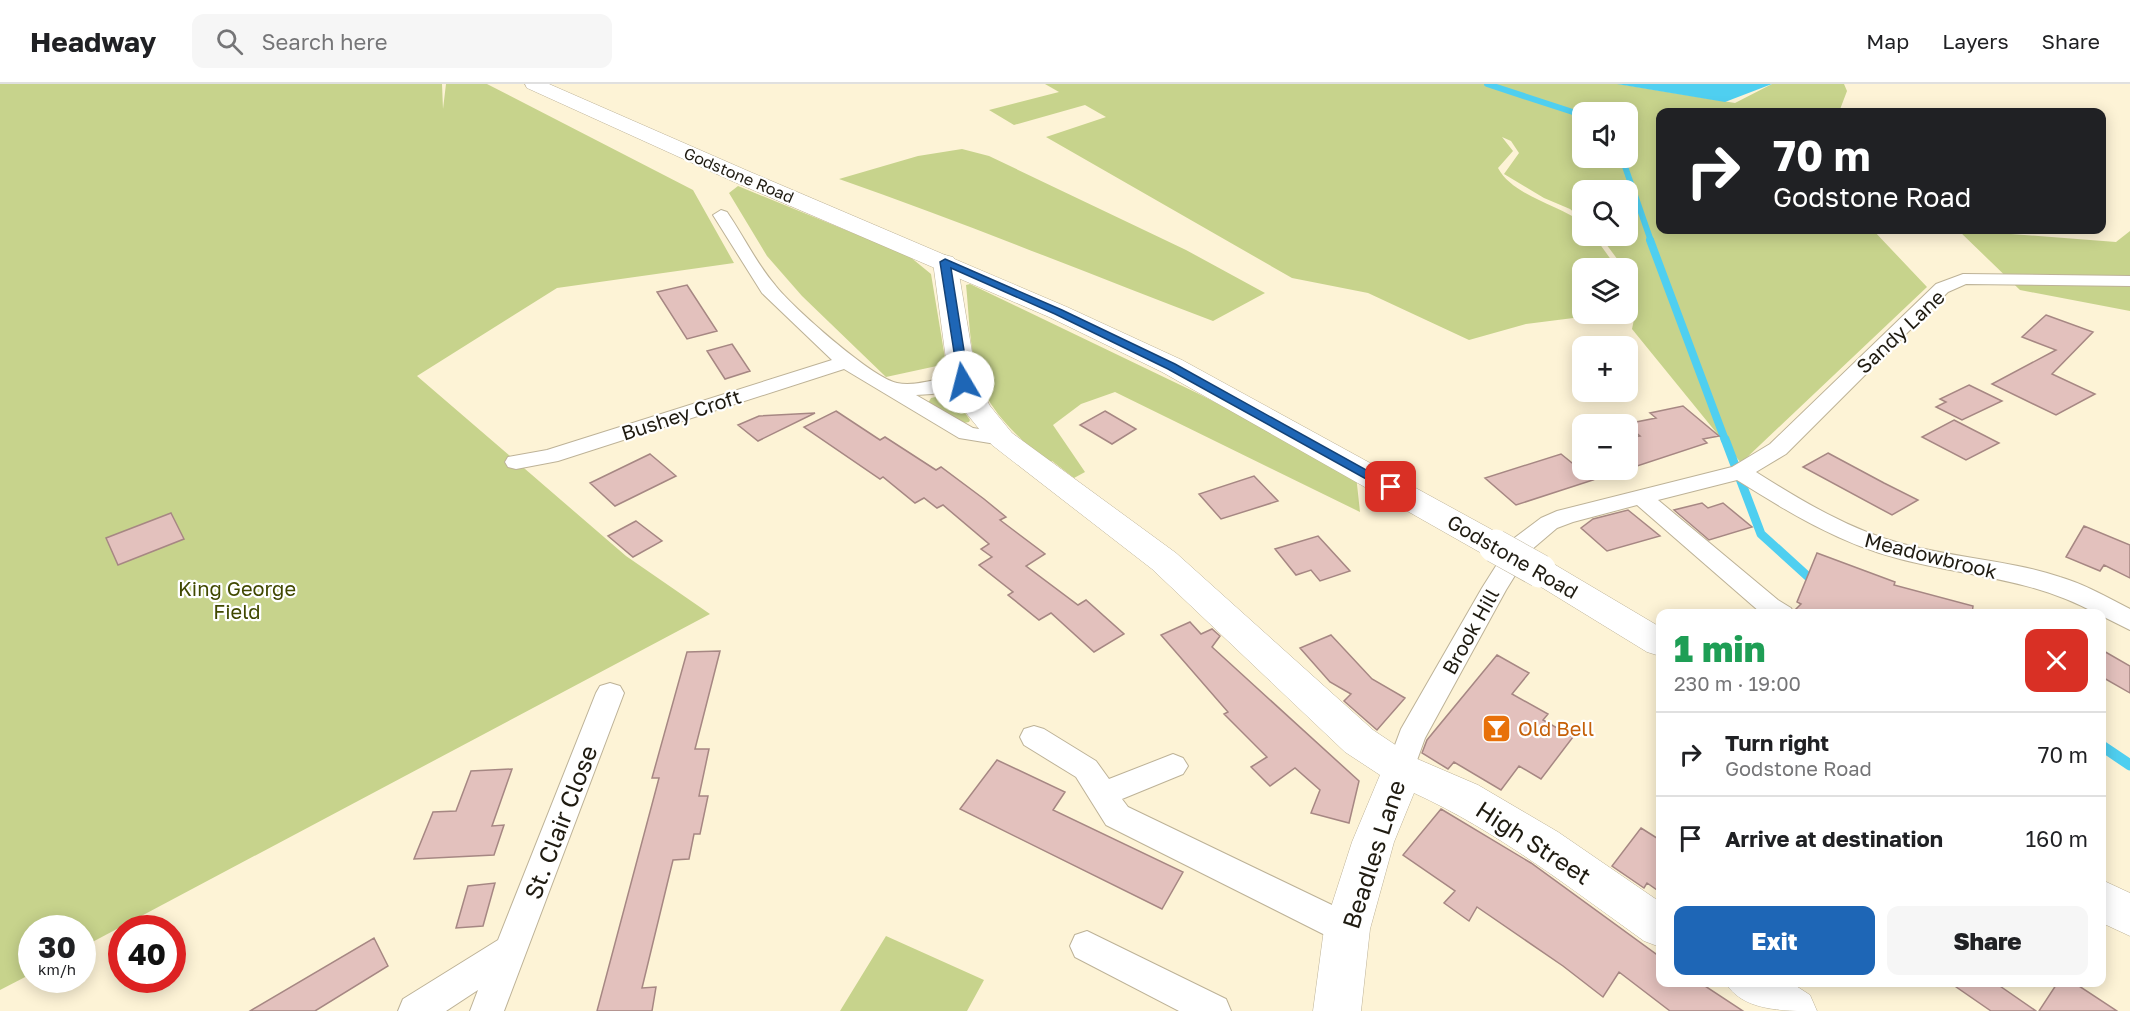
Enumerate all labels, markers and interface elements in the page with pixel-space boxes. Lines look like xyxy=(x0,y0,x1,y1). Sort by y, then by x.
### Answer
search box xyxy=(192,14,612,68)
text: Headway xyxy=(30,25,156,58)
icon: search xyxy=(213,25,246,58)
text: Search here xyxy=(261,28,387,55)
text: Map xyxy=(1866,28,1909,54)
text: Layers xyxy=(1942,28,2009,54)
text: Share xyxy=(2042,28,2100,54)
map controls xyxy=(1572,102,1638,480)
button: sound xyxy=(1572,102,1638,168)
text: 70 m xyxy=(1773,130,1870,180)
icon: right xyxy=(1674,132,1752,210)
street label: Godstone Road xyxy=(681,143,797,207)
button: search xyxy=(1572,180,1638,246)
text: Godstone Road xyxy=(1773,181,1971,213)
button: layers xyxy=(1572,258,1638,324)
street label: Sandy Lane xyxy=(1851,284,1949,378)
button: + xyxy=(1572,336,1638,402)
position arrow xyxy=(931,350,995,414)
street label: Bushey Croft xyxy=(618,383,744,445)
button: − xyxy=(1572,414,1638,480)
pin xyxy=(1365,461,1416,512)
icon: arrive xyxy=(1374,470,1407,503)
street label: Godstone Road xyxy=(1443,509,1583,603)
street label: Meadowbrook xyxy=(1862,527,2000,583)
park label: King George Field xyxy=(178,576,296,623)
street label: Brook Hill xyxy=(1437,584,1503,678)
text: 1 min xyxy=(1674,627,1765,670)
button: close xyxy=(2025,629,2088,692)
text: 230 m · 19:00 xyxy=(1674,671,1801,695)
bar icon: Old Bell xyxy=(1481,712,1513,744)
place label: Old Bell xyxy=(1518,716,1594,740)
text: Turn right xyxy=(1725,729,1829,756)
icon: right xyxy=(1674,738,1707,771)
street label: St. Clair Close xyxy=(517,741,603,903)
text: 70 m xyxy=(2038,741,2088,768)
text: Godstone Road xyxy=(1725,756,1872,780)
street label: Beadles Lane xyxy=(1335,776,1411,932)
street label: High Street xyxy=(1471,794,1597,890)
icon: arrive xyxy=(1674,822,1707,855)
text: Arrive at destination xyxy=(1725,825,1943,852)
text: 160 m xyxy=(2025,825,2088,852)
button: Exit xyxy=(1674,906,1875,975)
button: Share xyxy=(1887,906,2088,975)
speed limit sign: 40 xyxy=(108,915,186,993)
text: 30 xyxy=(38,929,76,965)
text: km/h xyxy=(38,960,76,978)

